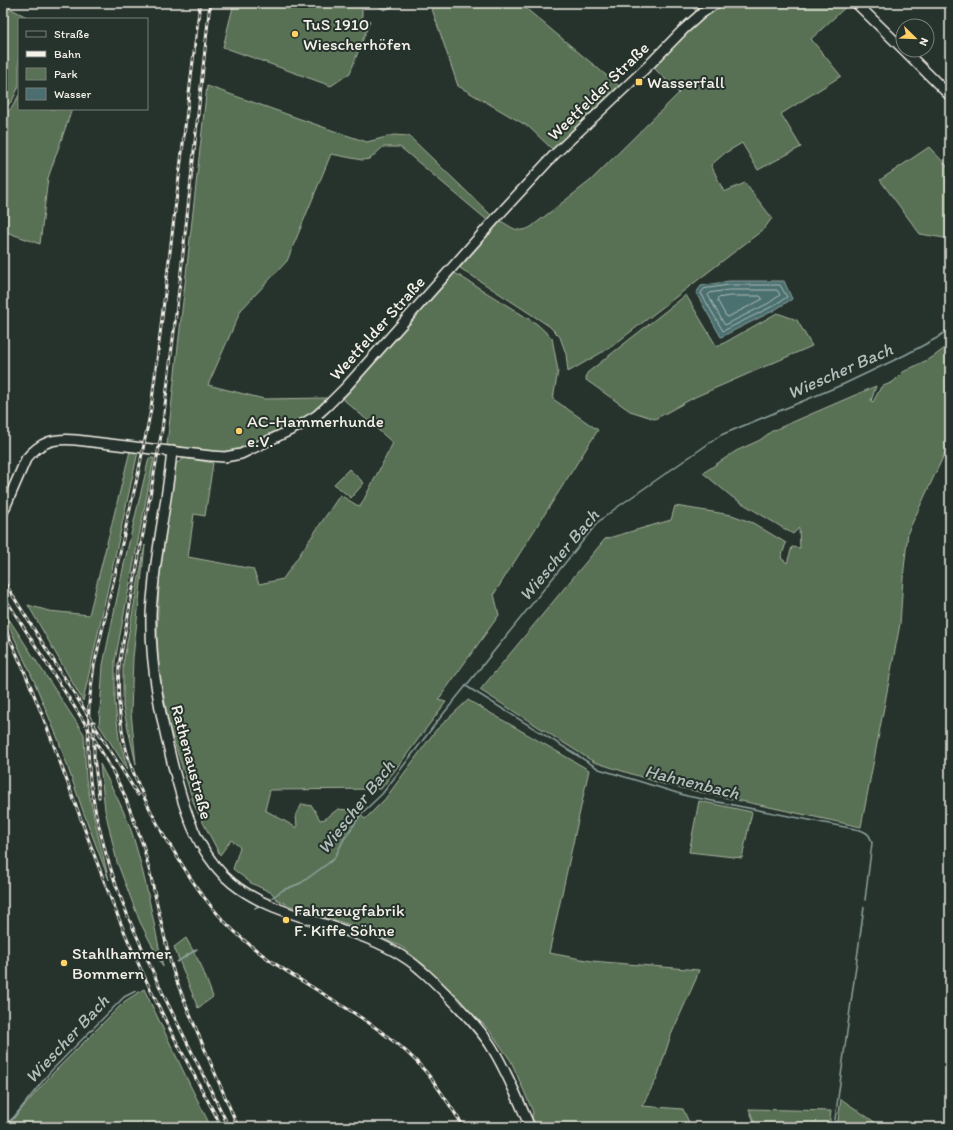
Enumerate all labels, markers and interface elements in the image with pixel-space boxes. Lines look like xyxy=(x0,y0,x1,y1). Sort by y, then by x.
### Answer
place label: TuS 1910 Wiescherhöfen xyxy=(303,14,411,54)
legend xyxy=(18,18,148,110)
north arrow xyxy=(895,18,935,58)
text: Straße xyxy=(54,27,89,41)
marker: TuS 1910 Wiescherhöfen xyxy=(290,29,300,39)
text: N xyxy=(916,36,931,48)
street label: Weetfelder Straße xyxy=(543,38,653,144)
text: Bahn xyxy=(54,47,81,61)
text: Park xyxy=(54,67,78,81)
place label: Wasserfall xyxy=(647,72,725,92)
marker: Wasserfall xyxy=(634,77,644,87)
text: Wasser xyxy=(54,87,91,101)
street label: Weetfelder Straße xyxy=(325,272,429,384)
water label: Wiescher Bach xyxy=(784,338,896,404)
place label: AC-Hammerhunde e.V. xyxy=(247,411,384,451)
marker: AC-Hammerhunde e.V. xyxy=(234,426,244,436)
water label: Wiescher Bach xyxy=(514,504,604,605)
street label: Rathenaustraße xyxy=(167,703,217,821)
water label: Wiescher Bach xyxy=(313,755,400,858)
water label: Hahnenbach xyxy=(643,760,742,804)
place label: Fahrzeugfabrik F. Kiffe Söhne xyxy=(294,900,405,940)
marker: Fahrzeugfabrik F. Kiffe Söhne xyxy=(281,915,291,925)
place label: Stahlhammer Bommern xyxy=(72,943,171,983)
marker: Stahlhammer Bommern xyxy=(59,958,69,968)
water label: Wiescher Bach xyxy=(20,990,114,1088)

